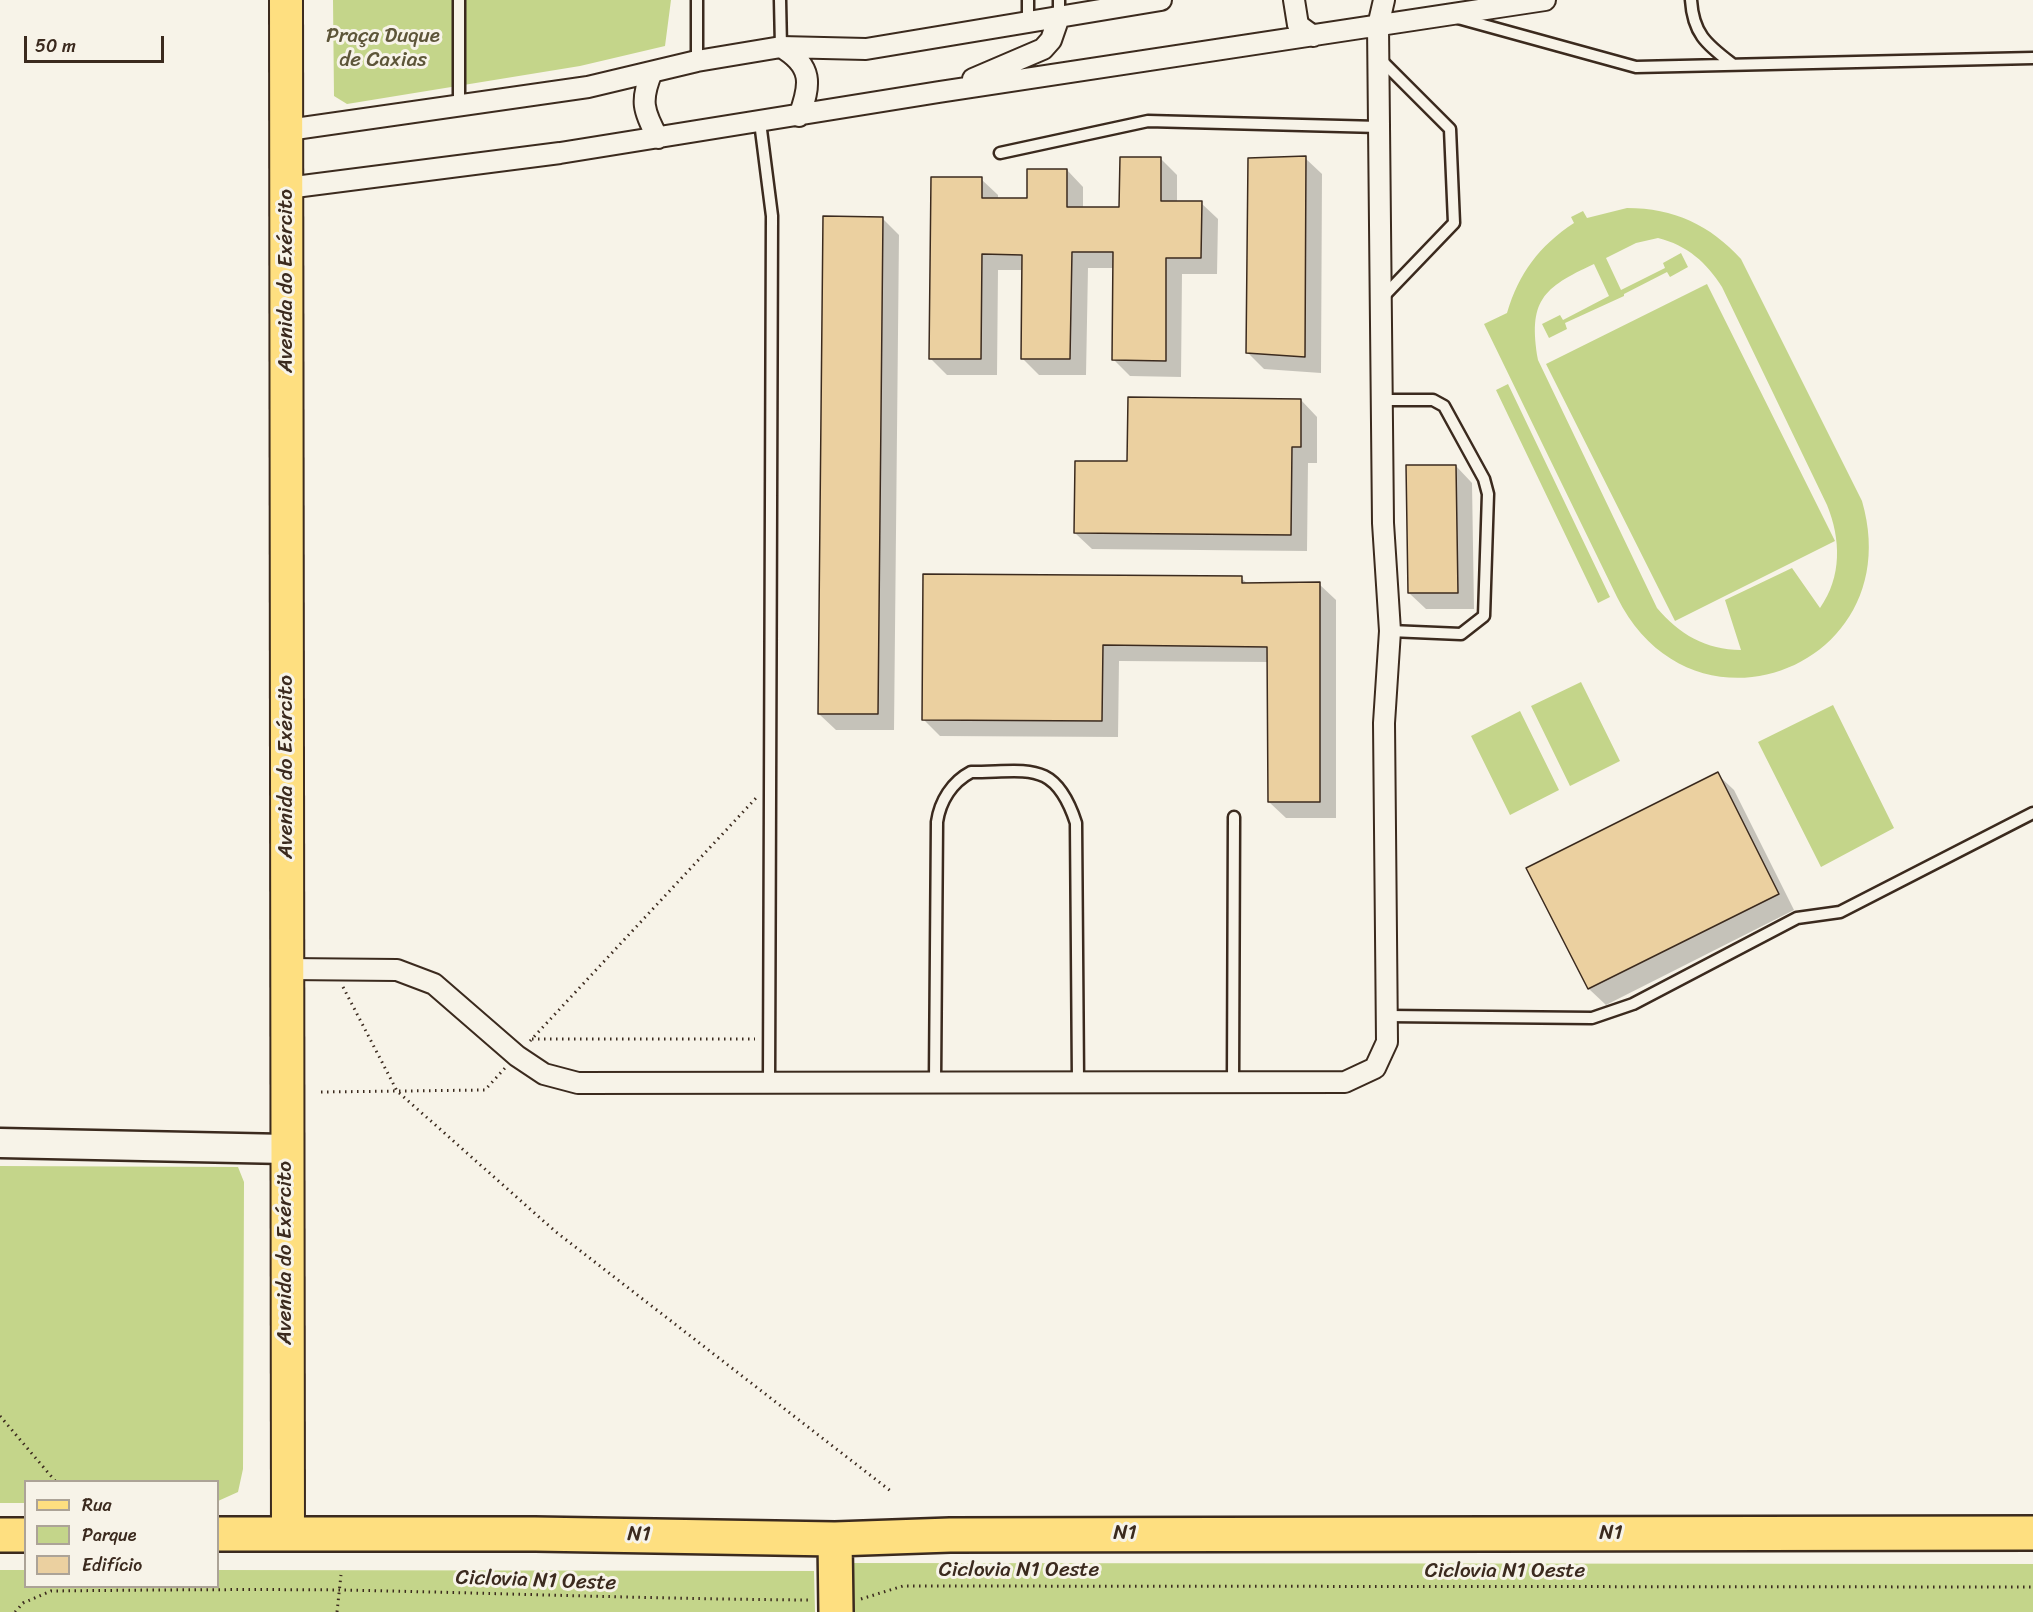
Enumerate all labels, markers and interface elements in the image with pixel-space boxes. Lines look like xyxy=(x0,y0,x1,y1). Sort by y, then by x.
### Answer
scale bar xyxy=(27,24,166,62)
park label: Praça Duque de Caxias xyxy=(326,24,440,74)
text: 50 m xyxy=(35,30,76,62)
street label: Avenida do Exército xyxy=(274,189,300,373)
street label: Avenida do Exército xyxy=(274,675,300,859)
street label: Avenida do Exército xyxy=(273,1161,299,1345)
legend xyxy=(24,1480,219,1588)
text: Rua xyxy=(82,1489,112,1521)
text: Parque xyxy=(82,1519,136,1551)
street label: N1 xyxy=(1113,1521,1137,1547)
street label: N1 xyxy=(1599,1521,1623,1547)
street label: N1 xyxy=(627,1522,651,1548)
text: Edifício xyxy=(82,1549,142,1581)
street label: Ciclovia N1 Oeste xyxy=(939,1558,1099,1584)
street label: Ciclovia N1 Oeste xyxy=(1425,1559,1585,1585)
street label: Ciclovia N1 Oeste xyxy=(455,1566,617,1596)

